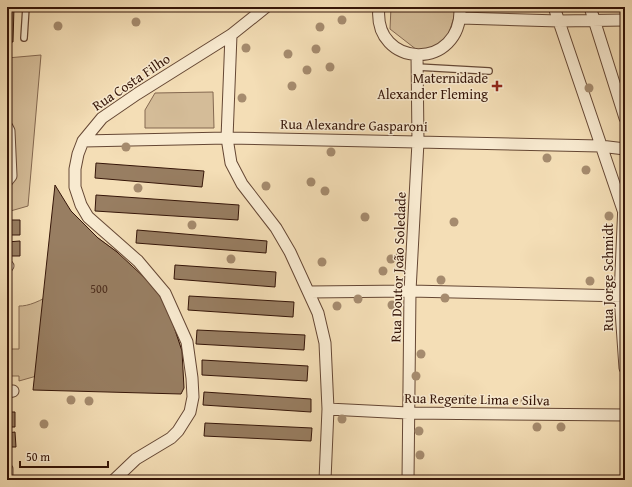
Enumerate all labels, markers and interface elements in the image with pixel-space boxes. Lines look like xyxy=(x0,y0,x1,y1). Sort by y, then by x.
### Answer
street label: Rua Costa Filho xyxy=(88,49,174,115)
place label: Maternidade Alexander Fleming xyxy=(377,68,488,104)
marker: Maternidade Alexander Fleming xyxy=(491,80,503,92)
street label: Rua Alexandre Gasparoni xyxy=(280,114,428,136)
street label: Rua Doutor João Soledade xyxy=(385,191,411,343)
street label: Rua Jorge Schmidt xyxy=(598,223,618,331)
house number: 500 xyxy=(90,280,108,297)
street label: Rua Regente Lima e Silva xyxy=(404,388,550,410)
scale bar xyxy=(20,443,108,469)
text: 50 m xyxy=(26,448,50,465)

